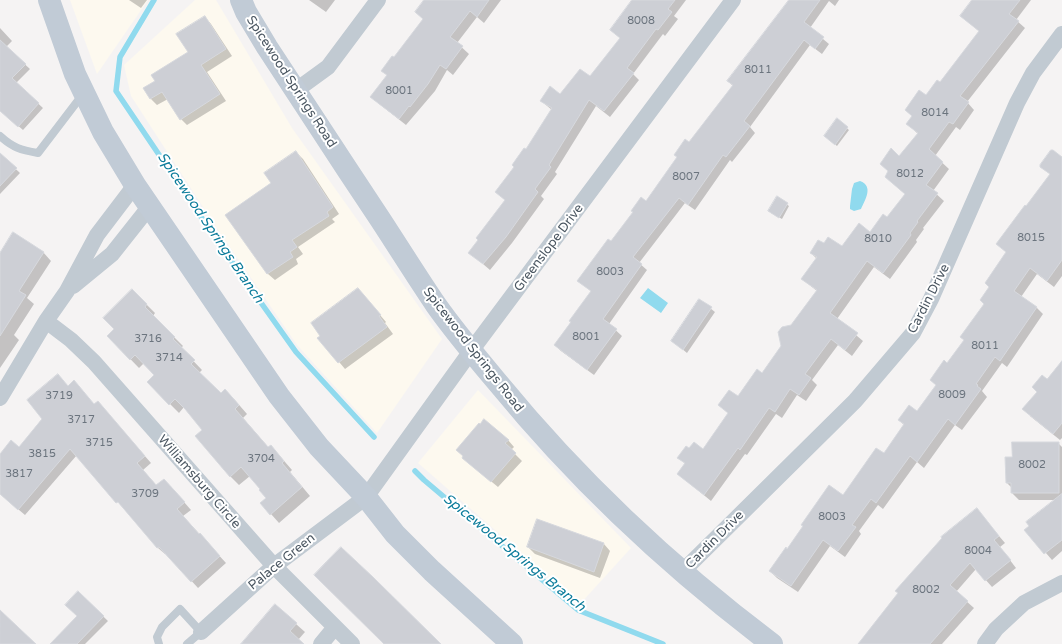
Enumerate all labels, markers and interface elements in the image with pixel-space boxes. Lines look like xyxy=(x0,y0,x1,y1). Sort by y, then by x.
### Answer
street label: Spicewood Springs Road xyxy=(243,13,339,151)
house number: 8008 xyxy=(627,14,655,28)
house number: 8011 xyxy=(744,63,772,77)
house number: 8001 xyxy=(385,84,413,98)
house number: 8014 xyxy=(921,106,949,120)
water label: Spicewood Springs Branch xyxy=(153,150,267,306)
house number: 8012 xyxy=(896,167,924,181)
house number: 8007 xyxy=(672,170,700,184)
street label: Greenslope Drive xyxy=(511,201,587,295)
house number: 8015 xyxy=(1017,231,1045,245)
house number: 8010 xyxy=(864,232,892,246)
street label: Cardin Drive xyxy=(905,262,953,336)
house number: 8003 xyxy=(596,265,624,279)
street label: Spicewood Springs Road xyxy=(419,285,527,415)
house number: 8001 xyxy=(572,330,600,344)
house number: 3716 xyxy=(134,332,162,346)
house number: 8011 xyxy=(971,339,999,353)
house number: 3714 xyxy=(155,351,183,365)
house number: 8009 xyxy=(938,388,966,402)
house number: 3719 xyxy=(45,389,73,403)
house number: 3717 xyxy=(67,413,95,427)
street label: Williamsburg Circle xyxy=(154,432,244,532)
house number: 3715 xyxy=(85,436,113,450)
house number: 3815 xyxy=(28,447,56,461)
house number: 3704 xyxy=(247,452,275,466)
house number: 8002 xyxy=(1018,458,1046,472)
house number: 3817 xyxy=(5,467,33,481)
house number: 3709 xyxy=(131,487,159,501)
water label: Spicewood Springs Branch xyxy=(440,491,588,615)
street label: Cardin Drive xyxy=(683,508,747,572)
house number: 8003 xyxy=(818,510,846,524)
street label: Palace Green xyxy=(246,530,318,594)
house number: 8004 xyxy=(964,544,992,558)
house number: 8002 xyxy=(912,583,940,597)

